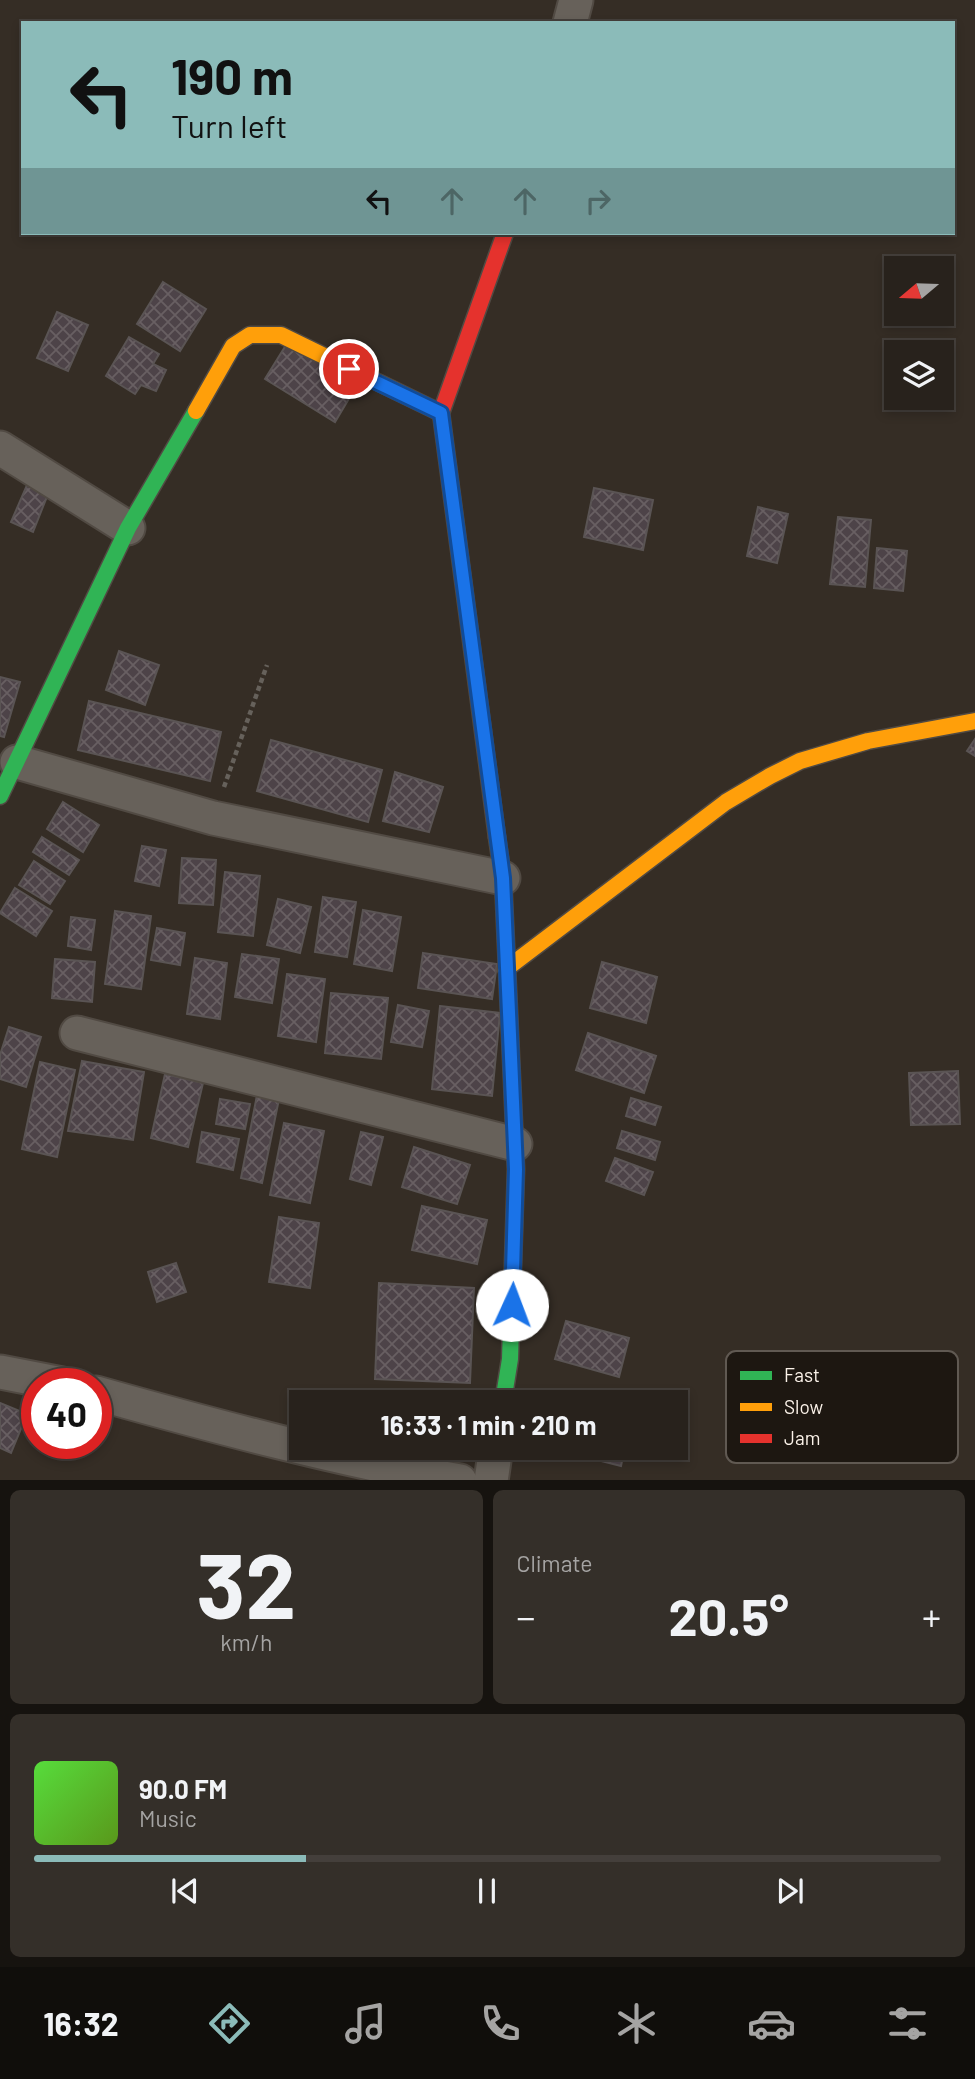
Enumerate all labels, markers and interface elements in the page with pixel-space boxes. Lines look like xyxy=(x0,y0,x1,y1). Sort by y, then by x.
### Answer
text: 190 m xyxy=(171,46,293,105)
icon: left xyxy=(56,49,147,140)
text: Turn left xyxy=(171,106,288,144)
icon: left xyxy=(360,182,398,220)
icon: ahead xyxy=(433,182,471,220)
icon: ahead xyxy=(506,182,544,220)
icon: right xyxy=(579,182,617,220)
north arrow xyxy=(884,256,954,326)
map controls xyxy=(884,256,954,410)
pin xyxy=(319,339,379,399)
button: layers xyxy=(884,340,954,410)
icon: arrive xyxy=(330,350,368,388)
position arrow xyxy=(475,1268,549,1342)
legend xyxy=(726,1351,958,1463)
text: Fast xyxy=(784,1363,820,1386)
speed limit sign: 40 xyxy=(21,1368,112,1459)
text: Slow xyxy=(784,1395,823,1418)
text: 16:33 · 1 min · 210 m xyxy=(380,1409,597,1440)
text: Jam xyxy=(784,1426,820,1449)
text: 32 xyxy=(196,1528,296,1637)
text: Climate xyxy=(517,1549,593,1577)
text: 20.5° xyxy=(669,1584,789,1646)
text: − xyxy=(517,1593,536,1639)
text: + xyxy=(922,1593,941,1639)
text: km/h xyxy=(220,1628,272,1656)
text: 90.0 FM xyxy=(139,1773,227,1804)
text: Music xyxy=(139,1804,197,1832)
icon: previous xyxy=(166,1872,204,1910)
icon: pause xyxy=(468,1872,506,1910)
icon: next xyxy=(771,1872,809,1910)
icon: directions xyxy=(205,1999,254,2048)
icon: music xyxy=(341,1999,390,2048)
icon: phone xyxy=(476,1999,525,2048)
icon: climate xyxy=(612,1999,661,2048)
icon: car xyxy=(747,1999,796,2048)
icon: filters xyxy=(883,1999,932,2048)
text: 16:32 xyxy=(43,2004,119,2042)

